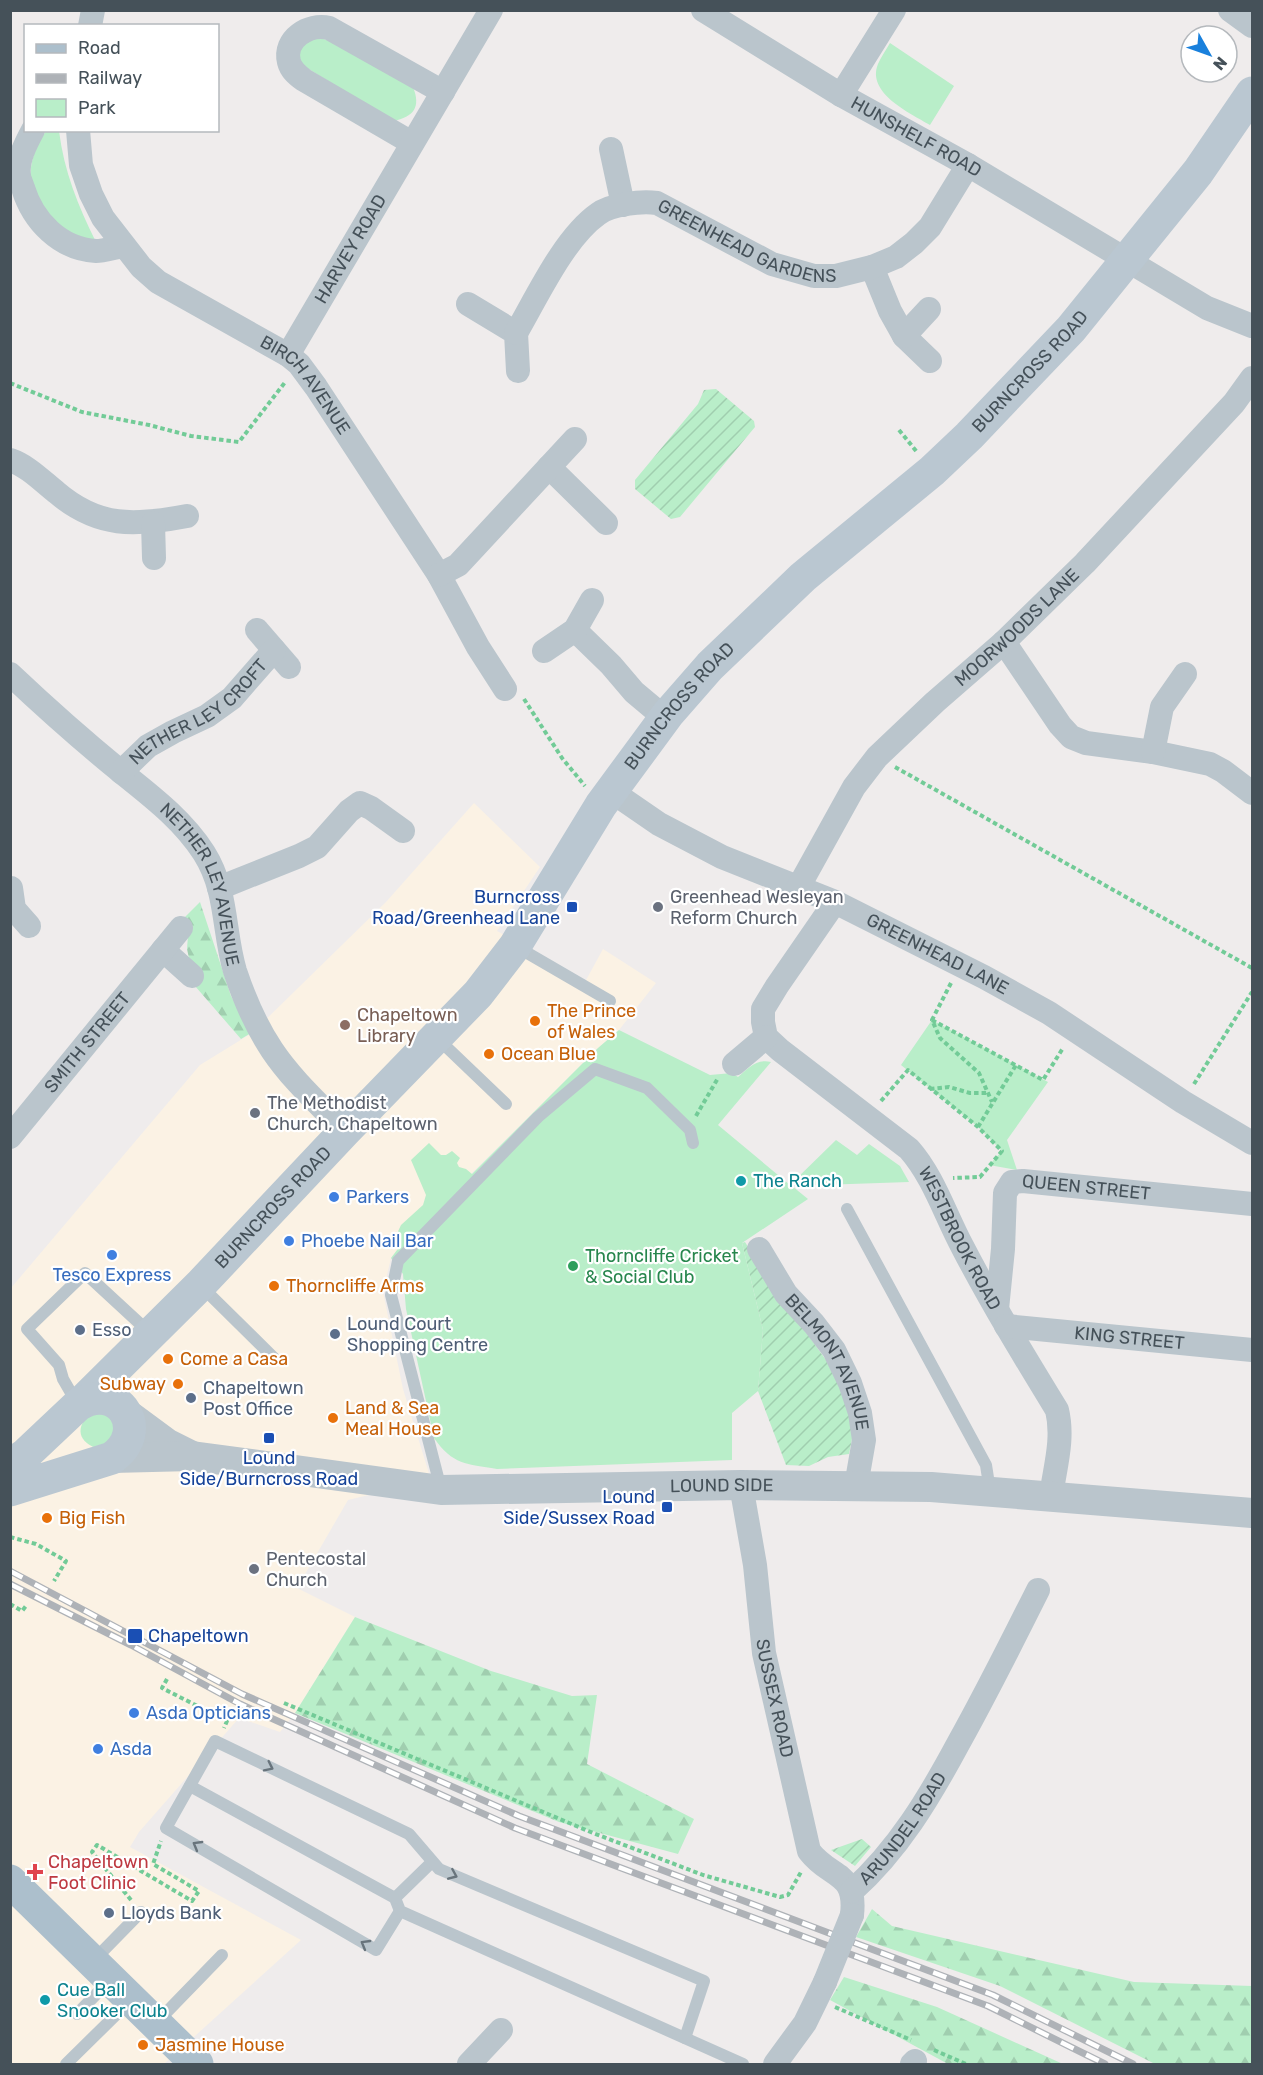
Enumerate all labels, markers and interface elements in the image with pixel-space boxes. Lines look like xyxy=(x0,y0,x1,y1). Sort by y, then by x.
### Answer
legend xyxy=(24,24,219,132)
north arrow xyxy=(1179,24,1239,84)
text: Road xyxy=(78,37,121,59)
text: N xyxy=(1209,53,1231,74)
text: Railway xyxy=(78,67,142,89)
street label: HUNSHELF ROAD xyxy=(847,92,986,182)
text: Park xyxy=(78,97,116,119)
street label: HARVEY ROAD xyxy=(310,190,391,307)
street label: GREENHEAD GARDENS xyxy=(654,194,837,287)
street label: BURNCROSS ROAD xyxy=(967,306,1093,437)
street label: BIRCH AVENUE xyxy=(256,331,355,439)
street label: MOORWOODS LANE xyxy=(950,564,1084,691)
street label: BURNCROSS ROAD xyxy=(620,638,739,774)
street label: NETHER LEY CROFT xyxy=(124,654,272,769)
street label: NETHER LEY AVENUE xyxy=(155,798,244,968)
place label: Burncross Road/Greenhead Lane xyxy=(372,886,560,929)
place label: Greenhead Wesleyan Reform Church xyxy=(670,886,844,929)
marker: Burncross Road/Greenhead Lane xyxy=(565,900,579,914)
marker: Greenhead Wesleyan Reform Church xyxy=(651,900,665,914)
street label: GREENHEAD LANE xyxy=(863,909,1013,999)
street label: SMITH STREET xyxy=(40,988,135,1097)
place label: The Prince of Wales xyxy=(547,1000,636,1043)
place label: Chapeltown Library xyxy=(357,1004,458,1047)
marker: The Prince of Wales xyxy=(528,1014,542,1028)
marker: Chapeltown Library xyxy=(338,1018,352,1032)
place label: Ocean Blue xyxy=(501,1043,596,1065)
marker: Ocean Blue xyxy=(482,1047,496,1061)
place label: The Methodist Church, Chapeltown xyxy=(267,1092,438,1135)
marker: The Methodist Church, Chapeltown xyxy=(248,1106,262,1120)
street label: BURNCROSS ROAD xyxy=(210,1142,336,1273)
street label: WESTBROOK ROAD xyxy=(914,1162,1006,1314)
place label: The Ranch xyxy=(753,1170,842,1192)
street label: QUEEN STREET xyxy=(1021,1170,1152,1205)
marker: The Ranch xyxy=(734,1174,748,1188)
place label: Parkers xyxy=(346,1186,409,1208)
marker: Parkers xyxy=(327,1190,341,1204)
place label: Phoebe Nail Bar xyxy=(301,1230,434,1252)
marker: Phoebe Nail Bar xyxy=(282,1234,296,1248)
place label: Thorncliffe Cricket & Social Club xyxy=(585,1245,739,1288)
marker: Tesco Express xyxy=(105,1248,119,1262)
marker: Thorncliffe Cricket & Social Club xyxy=(566,1259,580,1273)
place label: Tesco Express xyxy=(52,1264,172,1286)
place label: Thorncliffe Arms xyxy=(286,1275,424,1297)
marker: Thorncliffe Arms xyxy=(267,1279,281,1293)
street label: BELMONT AVENUE xyxy=(780,1289,873,1432)
place label: Lound Court Shopping Centre xyxy=(347,1313,488,1356)
place label: Esso xyxy=(92,1319,132,1341)
street label: KING STREET xyxy=(1073,1322,1185,1354)
marker: Esso xyxy=(73,1323,87,1337)
marker: Lound Court Shopping Centre xyxy=(328,1327,342,1341)
place label: Come a Casa xyxy=(180,1348,288,1370)
marker: Come a Casa xyxy=(161,1352,175,1366)
place label: Subway xyxy=(100,1373,166,1395)
marker: Subway xyxy=(171,1377,185,1391)
place label: Chapeltown Post Office xyxy=(203,1377,304,1420)
marker: Chapeltown Post Office xyxy=(184,1391,198,1405)
place label: Land & Sea Meal House xyxy=(345,1397,441,1440)
marker: Land & Sea Meal House xyxy=(326,1411,340,1425)
marker: Lound Side/Burncross Road xyxy=(262,1431,276,1445)
place label: Lound Side/Burncross Road xyxy=(180,1447,358,1490)
street label: LOUND SIDE xyxy=(670,1474,774,1497)
place label: Lound Side/Sussex Road xyxy=(503,1486,655,1529)
marker: Lound Side/Sussex Road xyxy=(660,1500,674,1514)
place label: Big Fish xyxy=(59,1507,126,1529)
marker: Big Fish xyxy=(40,1511,54,1525)
place label: Pentecostal Church xyxy=(266,1548,366,1591)
marker: Pentecostal Church xyxy=(247,1562,261,1576)
place label: Chapeltown xyxy=(148,1625,249,1647)
marker: Chapeltown xyxy=(126,1627,144,1645)
street label: SUSSEX ROAD xyxy=(752,1638,798,1760)
place label: Asda Opticians xyxy=(146,1702,271,1724)
marker: Asda Opticians xyxy=(127,1706,141,1720)
place label: Asda xyxy=(110,1738,152,1760)
marker: Asda xyxy=(91,1742,105,1756)
one-way arrow xyxy=(263,1760,274,1772)
street label: ARUNDEL ROAD xyxy=(854,1768,951,1889)
one-way arrow xyxy=(193,1841,203,1853)
place label: Chapeltown Foot Clinic xyxy=(48,1851,149,1894)
marker: Chapeltown Foot Clinic xyxy=(26,1863,44,1881)
one-way arrow xyxy=(446,1867,457,1879)
place label: Lloyds Bank xyxy=(121,1902,222,1924)
marker: Lloyds Bank xyxy=(102,1906,116,1920)
one-way arrow xyxy=(361,1939,371,1951)
place label: Cue Ball Snooker Club xyxy=(57,1979,167,2022)
marker: Cue Ball Snooker Club xyxy=(38,1993,52,2007)
place label: Jasmine House xyxy=(155,2034,285,2056)
marker: Jasmine House xyxy=(136,2038,150,2052)

